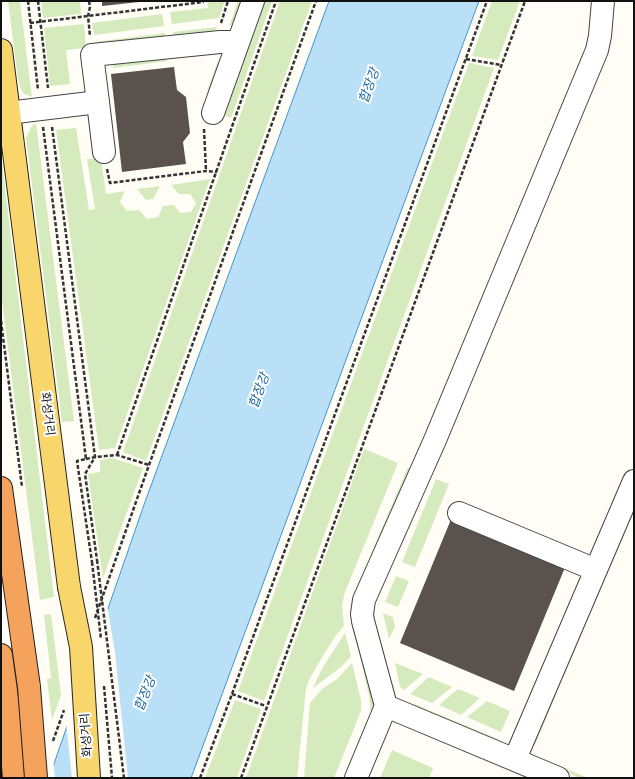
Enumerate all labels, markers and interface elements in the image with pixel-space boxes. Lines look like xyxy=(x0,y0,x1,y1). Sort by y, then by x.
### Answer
water label: 합장강 xyxy=(357,66,383,106)
water label: 합장강 xyxy=(247,371,273,411)
street label: 화성거리 xyxy=(37,391,57,437)
water label: 합장강 xyxy=(132,674,160,714)
street label: 화성거리 xyxy=(78,712,96,758)

